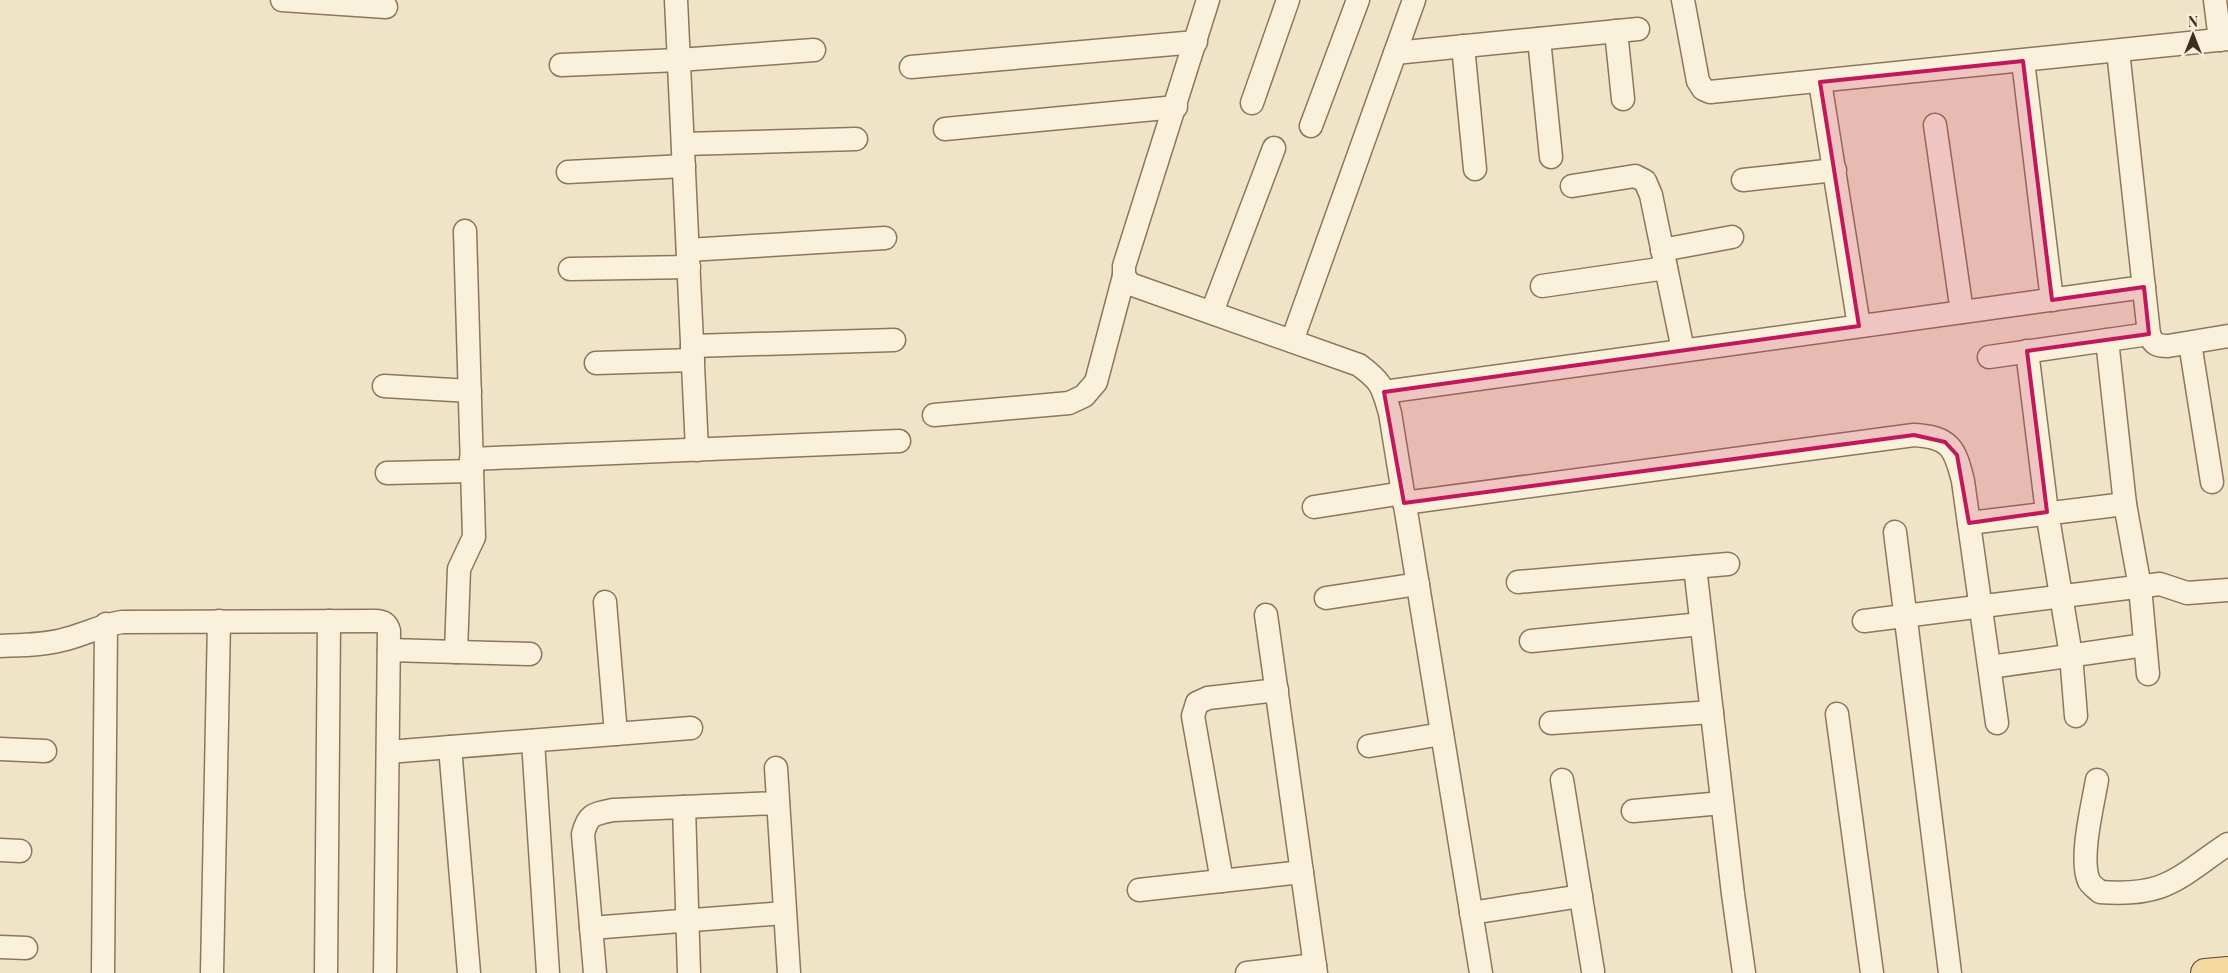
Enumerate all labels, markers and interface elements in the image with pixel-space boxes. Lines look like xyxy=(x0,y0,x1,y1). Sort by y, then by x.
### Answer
north arrow xyxy=(2168,10,2218,60)
text: N xyxy=(2188,12,2198,31)

